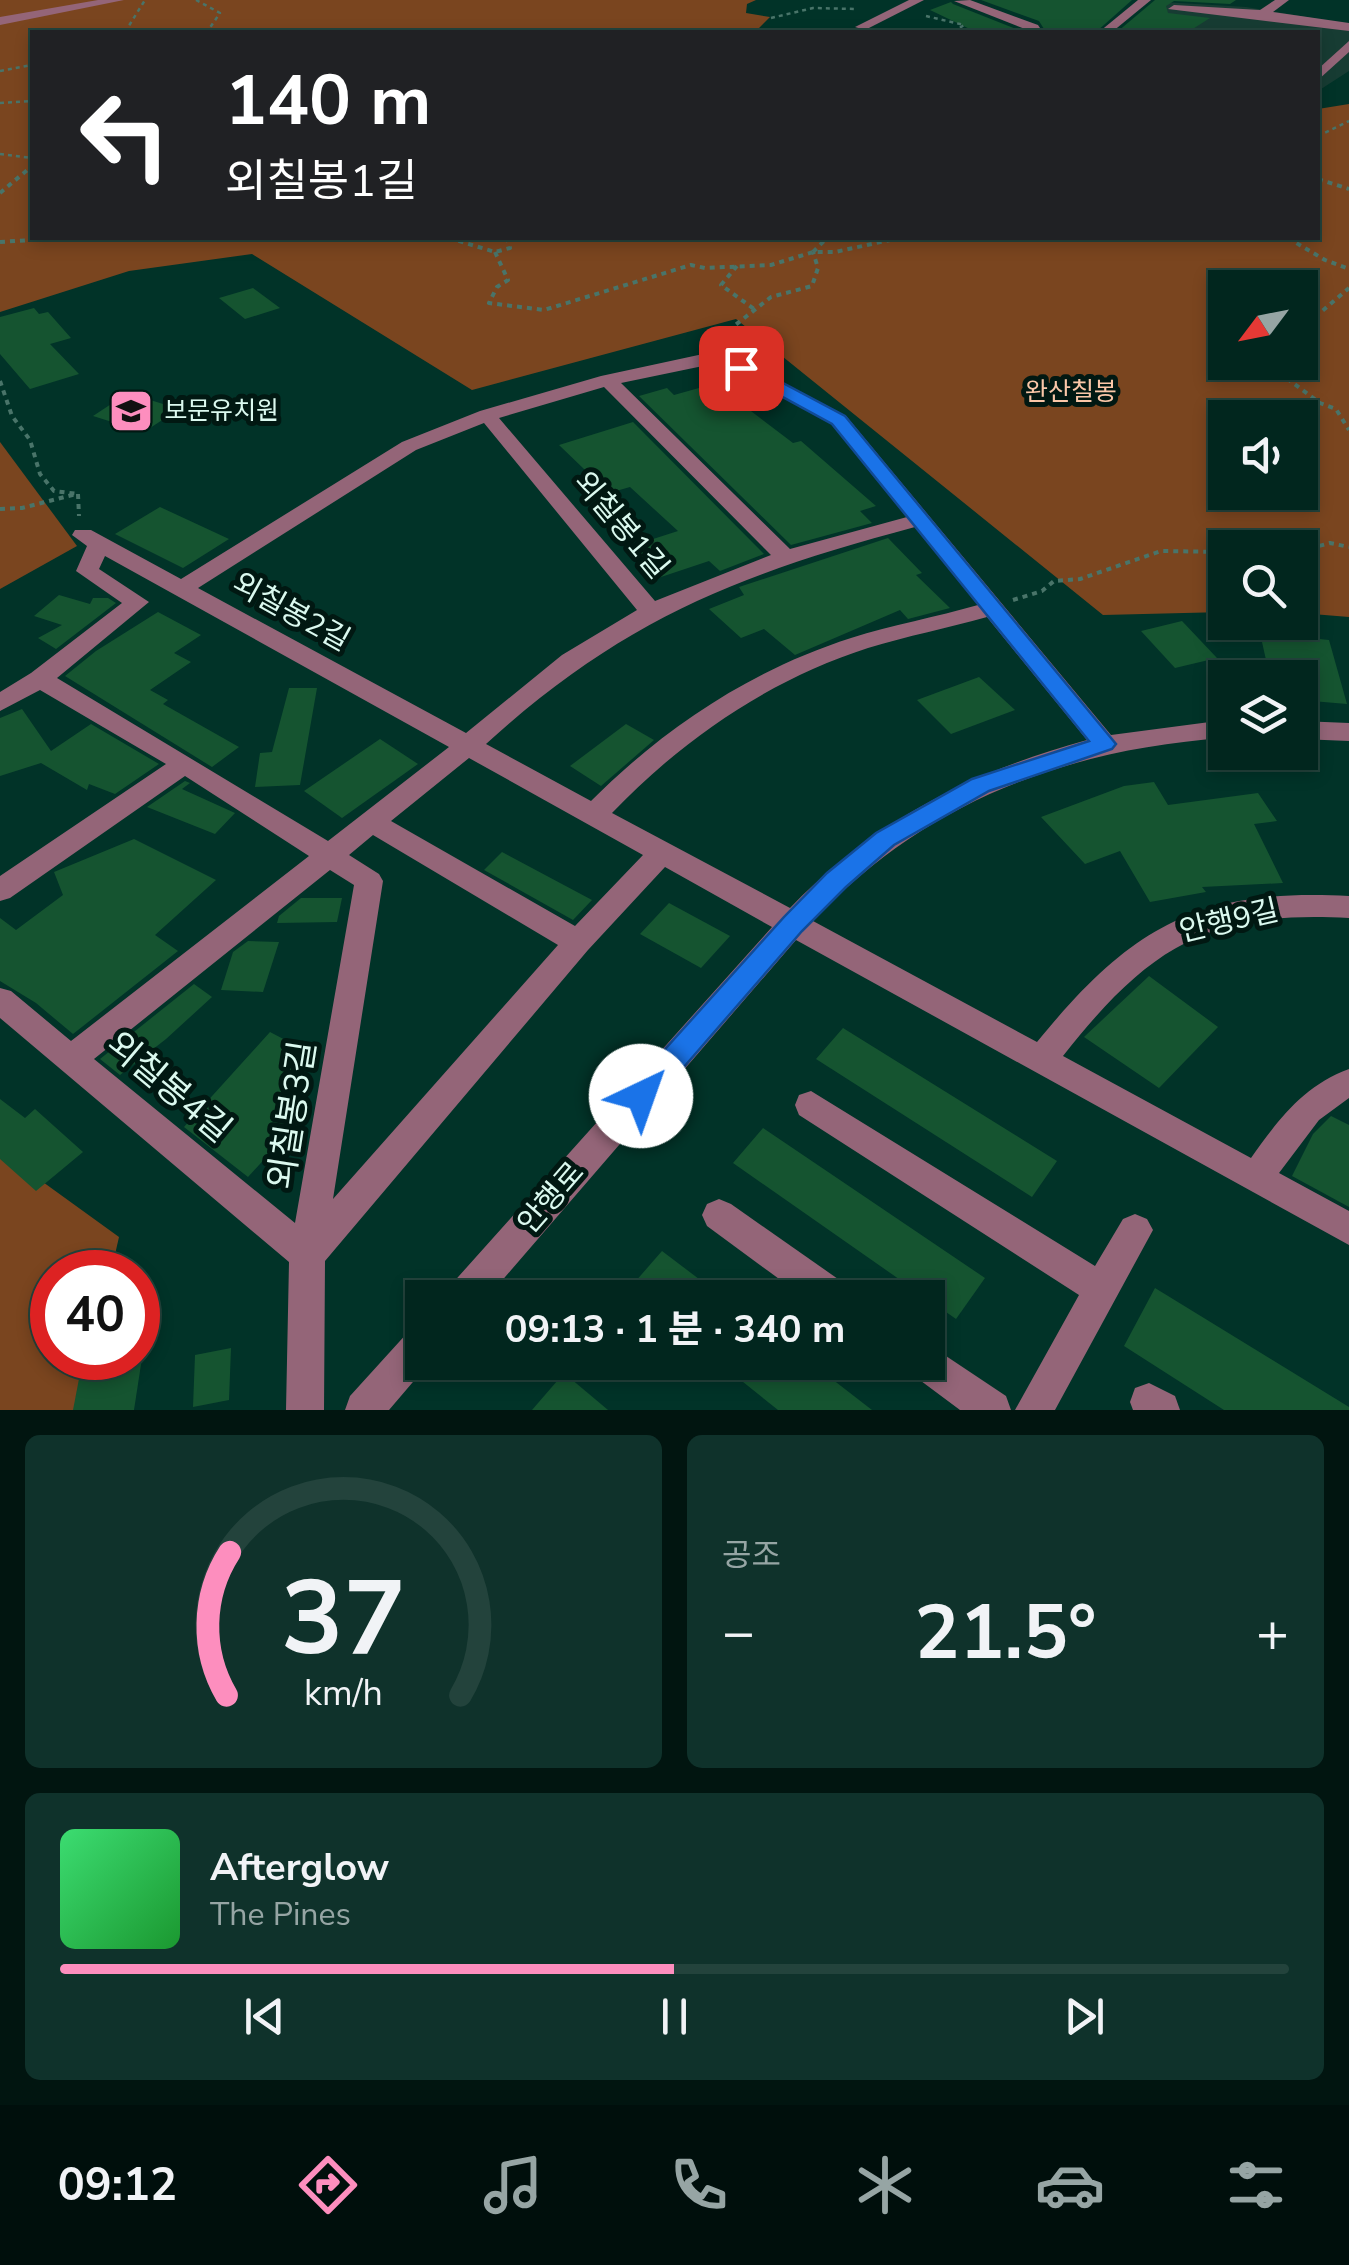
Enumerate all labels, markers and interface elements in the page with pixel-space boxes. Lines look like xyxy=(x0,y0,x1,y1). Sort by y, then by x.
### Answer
text: 140 m xyxy=(225,53,431,149)
icon: left xyxy=(60,70,190,200)
text: 외칠봉1길 xyxy=(225,151,418,212)
north arrow xyxy=(1208,270,1318,380)
map controls xyxy=(1208,270,1318,770)
pin xyxy=(699,326,784,411)
icon: arrive xyxy=(714,341,769,396)
park label: 완산칠봉 xyxy=(1025,375,1117,409)
school or university icon: 보문유치원 xyxy=(108,388,154,434)
place label: 보문유치원 xyxy=(164,394,279,428)
button: sound xyxy=(1208,400,1318,510)
street label: 외칠봉1길 xyxy=(564,463,678,587)
button: search xyxy=(1208,530,1318,640)
street label: 외칠봉2길 xyxy=(225,563,357,661)
button: layers xyxy=(1208,660,1318,770)
street label: 안행9길 xyxy=(1175,890,1283,952)
street label: 외칠봉4길 xyxy=(97,1021,241,1153)
street label: 외칠봉3길 xyxy=(257,1037,327,1193)
position arrow xyxy=(589,1044,693,1148)
street label: 안행로 xyxy=(508,1153,594,1243)
speed limit sign: 40 xyxy=(30,1250,160,1380)
text: 09:13 · 1 분 · 340 m xyxy=(505,1304,845,1355)
text: 공조 xyxy=(722,1534,781,1577)
text: 37 xyxy=(281,1548,406,1690)
text: 21.5° xyxy=(914,1582,1097,1684)
text: − xyxy=(722,1595,755,1670)
text: + xyxy=(1256,1595,1289,1670)
text: km/h xyxy=(304,1669,383,1718)
text: Afterglow xyxy=(210,1842,389,1893)
text: The Pines xyxy=(210,1893,351,1936)
icon: previous xyxy=(237,1989,292,2044)
icon: pause xyxy=(647,1989,702,2044)
icon: next xyxy=(1057,1989,1112,2044)
icon: directions xyxy=(293,2150,363,2220)
icon: music xyxy=(478,2150,548,2220)
icon: phone xyxy=(664,2150,734,2220)
icon: climate xyxy=(850,2150,920,2220)
icon: car xyxy=(1035,2150,1105,2220)
icon: filters xyxy=(1221,2150,1291,2220)
text: 09:12 xyxy=(58,2155,177,2216)

